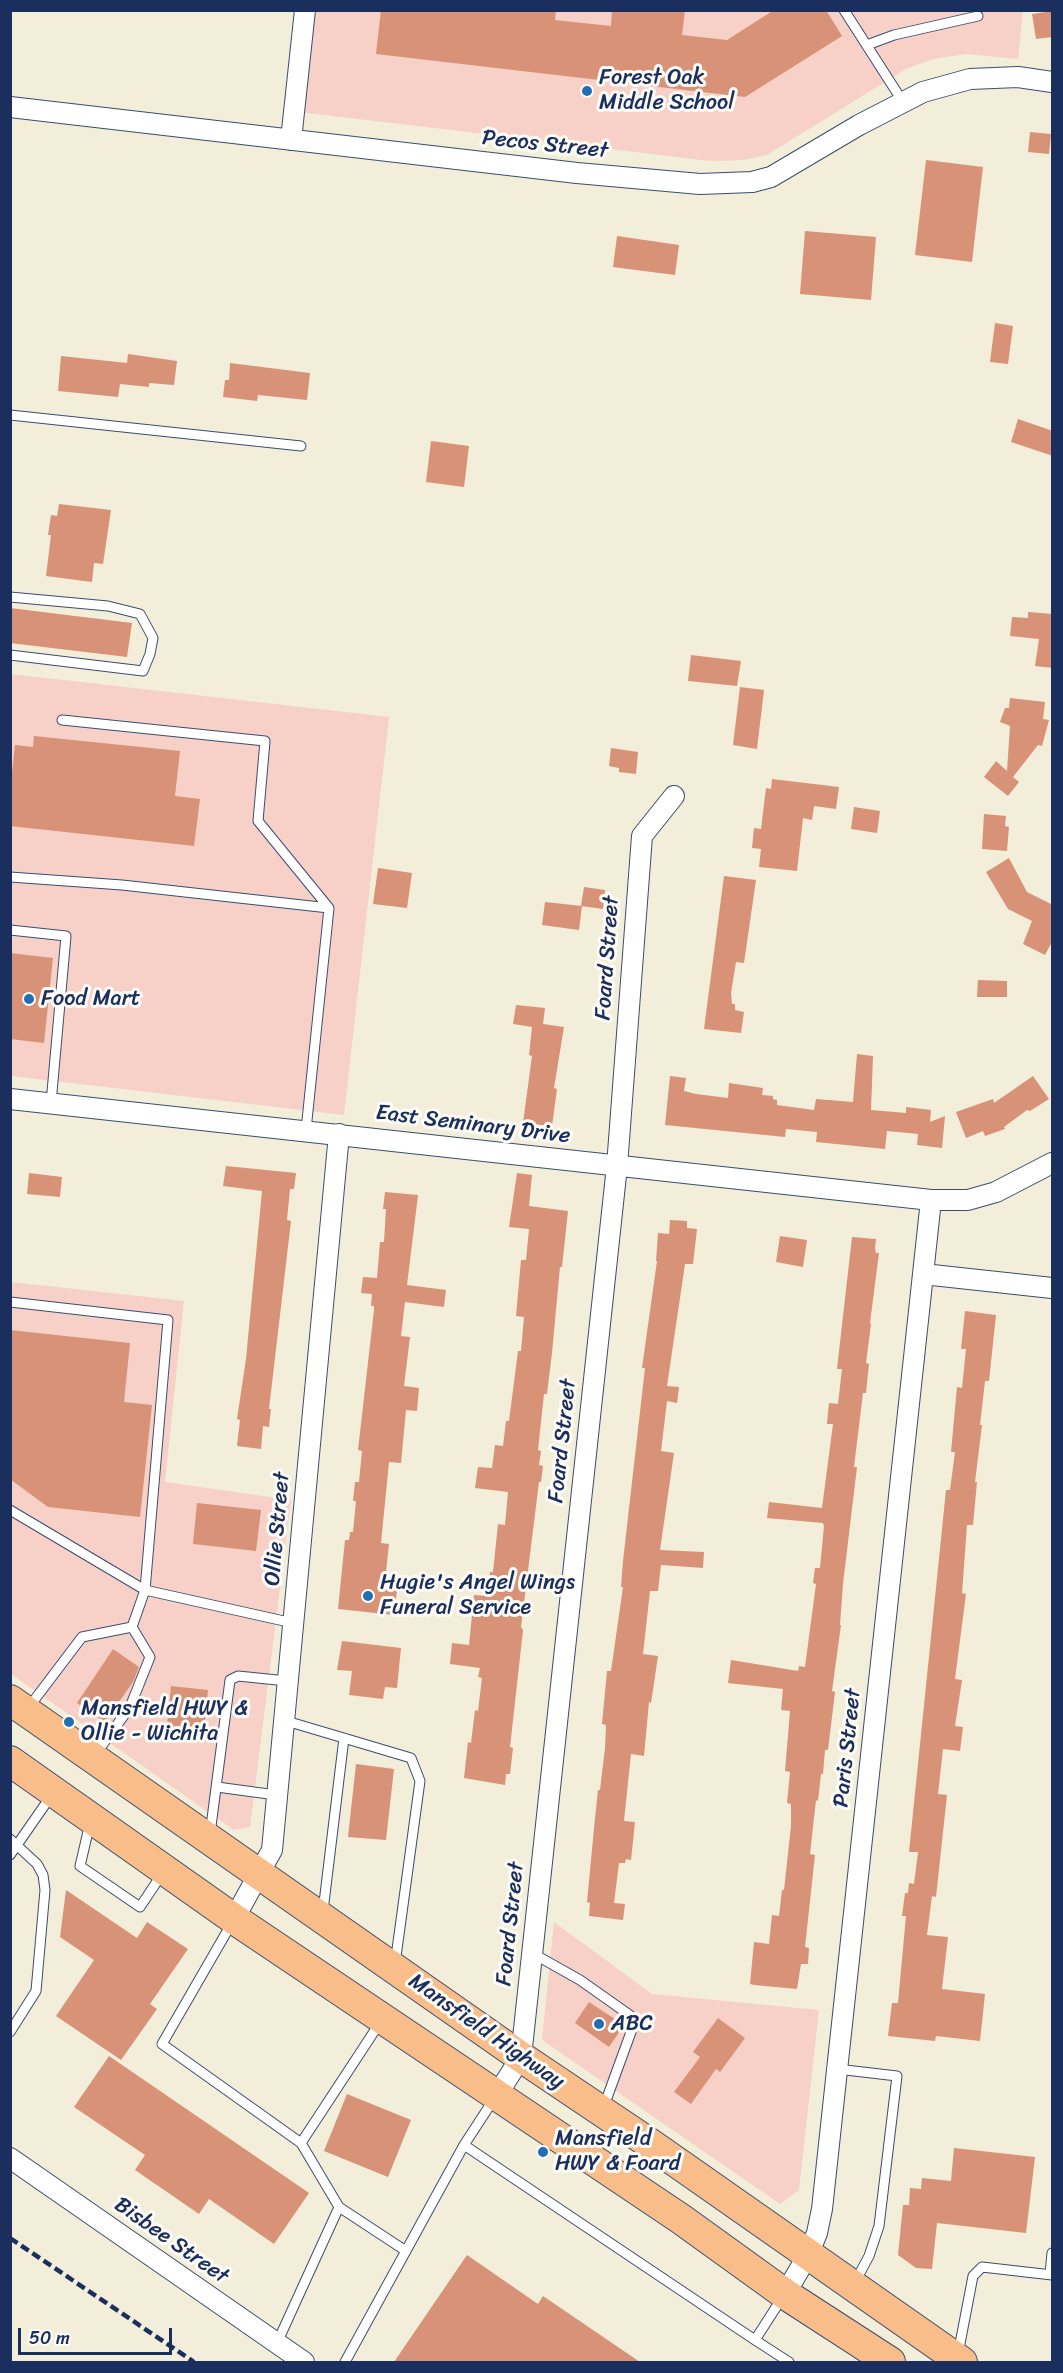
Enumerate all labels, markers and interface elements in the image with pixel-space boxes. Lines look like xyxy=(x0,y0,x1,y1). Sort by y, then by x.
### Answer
place label: Forest Oak Middle School xyxy=(599,65,734,116)
marker: Forest Oak Middle School xyxy=(580,84,594,98)
street label: Pecos Street xyxy=(481,125,609,165)
street label: Foard Street xyxy=(590,895,626,1021)
place label: Food Mart xyxy=(41,986,140,1012)
marker: Food Mart xyxy=(22,992,36,1006)
street label: East Seminary Drive xyxy=(374,1100,572,1150)
street label: Foard Street xyxy=(543,1378,583,1504)
street label: Ollie Street xyxy=(260,1471,296,1587)
place label: Hugie's Angel Wings Funeral Service xyxy=(380,1570,575,1622)
marker: Hugie's Angel Wings Funeral Service xyxy=(361,1589,375,1603)
street label: Paris Street xyxy=(829,1687,867,1809)
place label: Mansfield HWY & Ollie - Wichita xyxy=(81,1696,248,1748)
marker: Mansfield HWY & Ollie - Wichita xyxy=(62,1715,76,1729)
street label: Foard Street xyxy=(491,1861,531,1987)
street label: Mansfield Highway xyxy=(403,1968,569,2096)
place label: ABC xyxy=(611,2011,653,2037)
marker: ABC xyxy=(592,2017,606,2031)
place label: Mansfield HWY & Foard xyxy=(555,2126,680,2178)
marker: Mansfield HWY & Foard xyxy=(536,2145,550,2159)
street label: Bisbee Street xyxy=(109,2192,233,2290)
scale bar xyxy=(21,2316,176,2354)
text: 50 m xyxy=(29,2322,70,2354)

